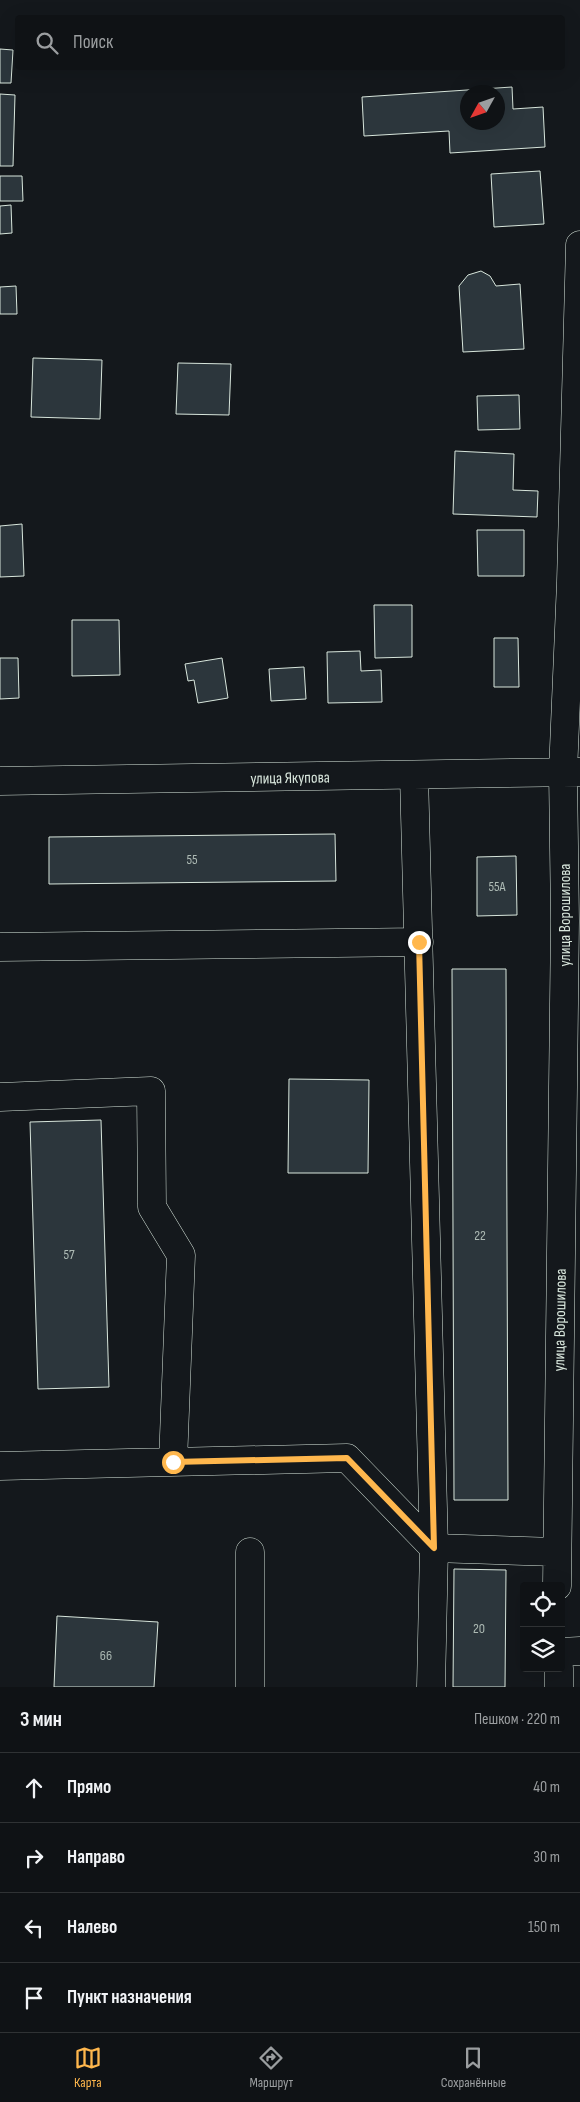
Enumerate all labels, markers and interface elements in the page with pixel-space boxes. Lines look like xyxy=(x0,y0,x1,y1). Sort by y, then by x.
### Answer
search box xyxy=(15,15,565,70)
icon: search xyxy=(33,29,61,57)
text: Поиск xyxy=(73,31,113,54)
north arrow xyxy=(460,85,505,130)
street label: улица Якупова xyxy=(250,768,330,789)
house number: 55 xyxy=(186,851,198,868)
street label: улица Ворошилова xyxy=(556,864,575,967)
house number: 55А xyxy=(488,878,507,895)
route end xyxy=(408,931,431,954)
house number: 22 xyxy=(474,1227,486,1244)
house number: 57 xyxy=(63,1246,75,1263)
street label: улица Ворошилова xyxy=(550,1268,571,1372)
route start xyxy=(162,1451,185,1474)
map controls xyxy=(520,1582,565,1672)
button: locate xyxy=(520,1582,565,1627)
house number: 20 xyxy=(473,1620,485,1637)
button: layers xyxy=(520,1627,565,1672)
house number: 66 xyxy=(100,1647,112,1664)
text: 3 мин xyxy=(20,1707,62,1732)
text: Пешком · 220 m xyxy=(474,1710,560,1729)
icon: ahead xyxy=(20,1774,48,1802)
text: Прямо xyxy=(67,1776,111,1799)
text: 40 m xyxy=(533,1778,560,1797)
icon: right xyxy=(20,1844,48,1872)
text: Направо xyxy=(67,1846,125,1869)
text: 30 m xyxy=(533,1848,560,1867)
icon: left xyxy=(20,1914,48,1942)
text: Налево xyxy=(67,1916,117,1939)
text: 150 m xyxy=(528,1918,560,1937)
icon: arrive xyxy=(20,1984,48,2012)
text: Пункт назначения xyxy=(67,1986,192,2009)
tab: Карта xyxy=(74,2044,102,2091)
tab: Маршрут xyxy=(249,2044,293,2091)
tab: Сохранённые xyxy=(441,2044,506,2091)

